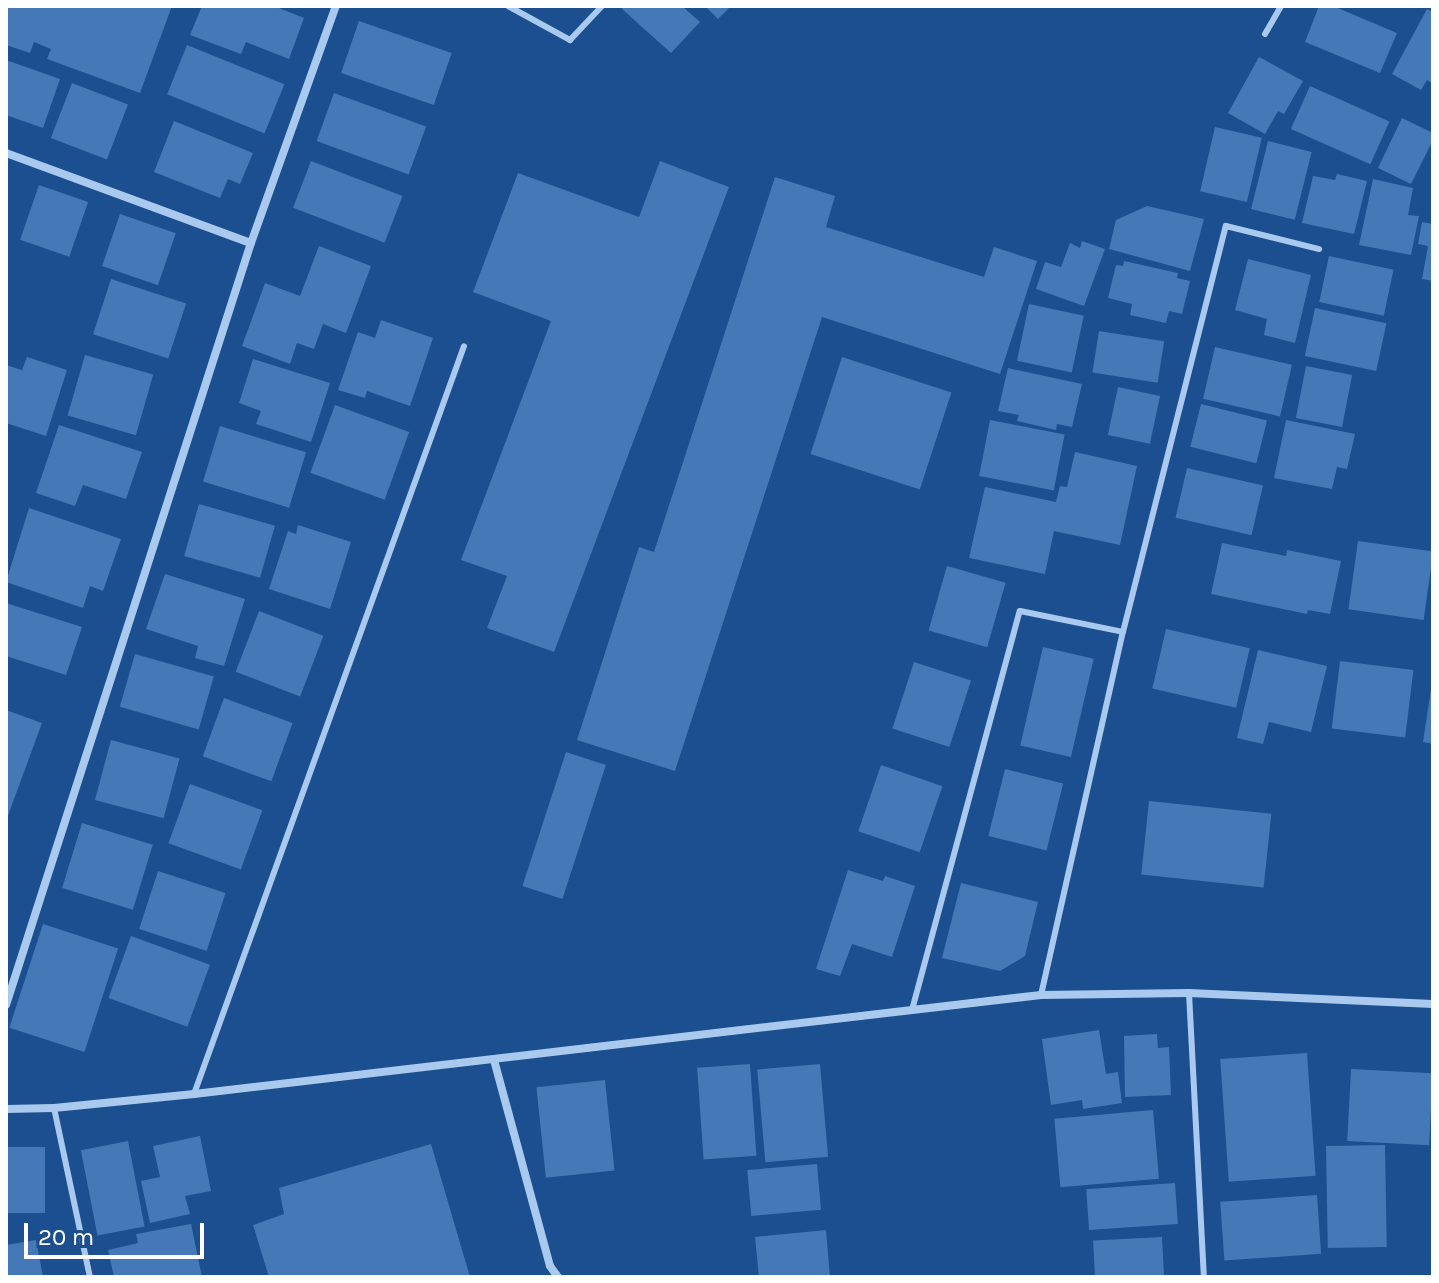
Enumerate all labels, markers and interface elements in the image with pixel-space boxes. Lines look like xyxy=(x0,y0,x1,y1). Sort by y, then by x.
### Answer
scale bar xyxy=(28,1207,208,1257)
text: 20 m xyxy=(38,1223,94,1251)

